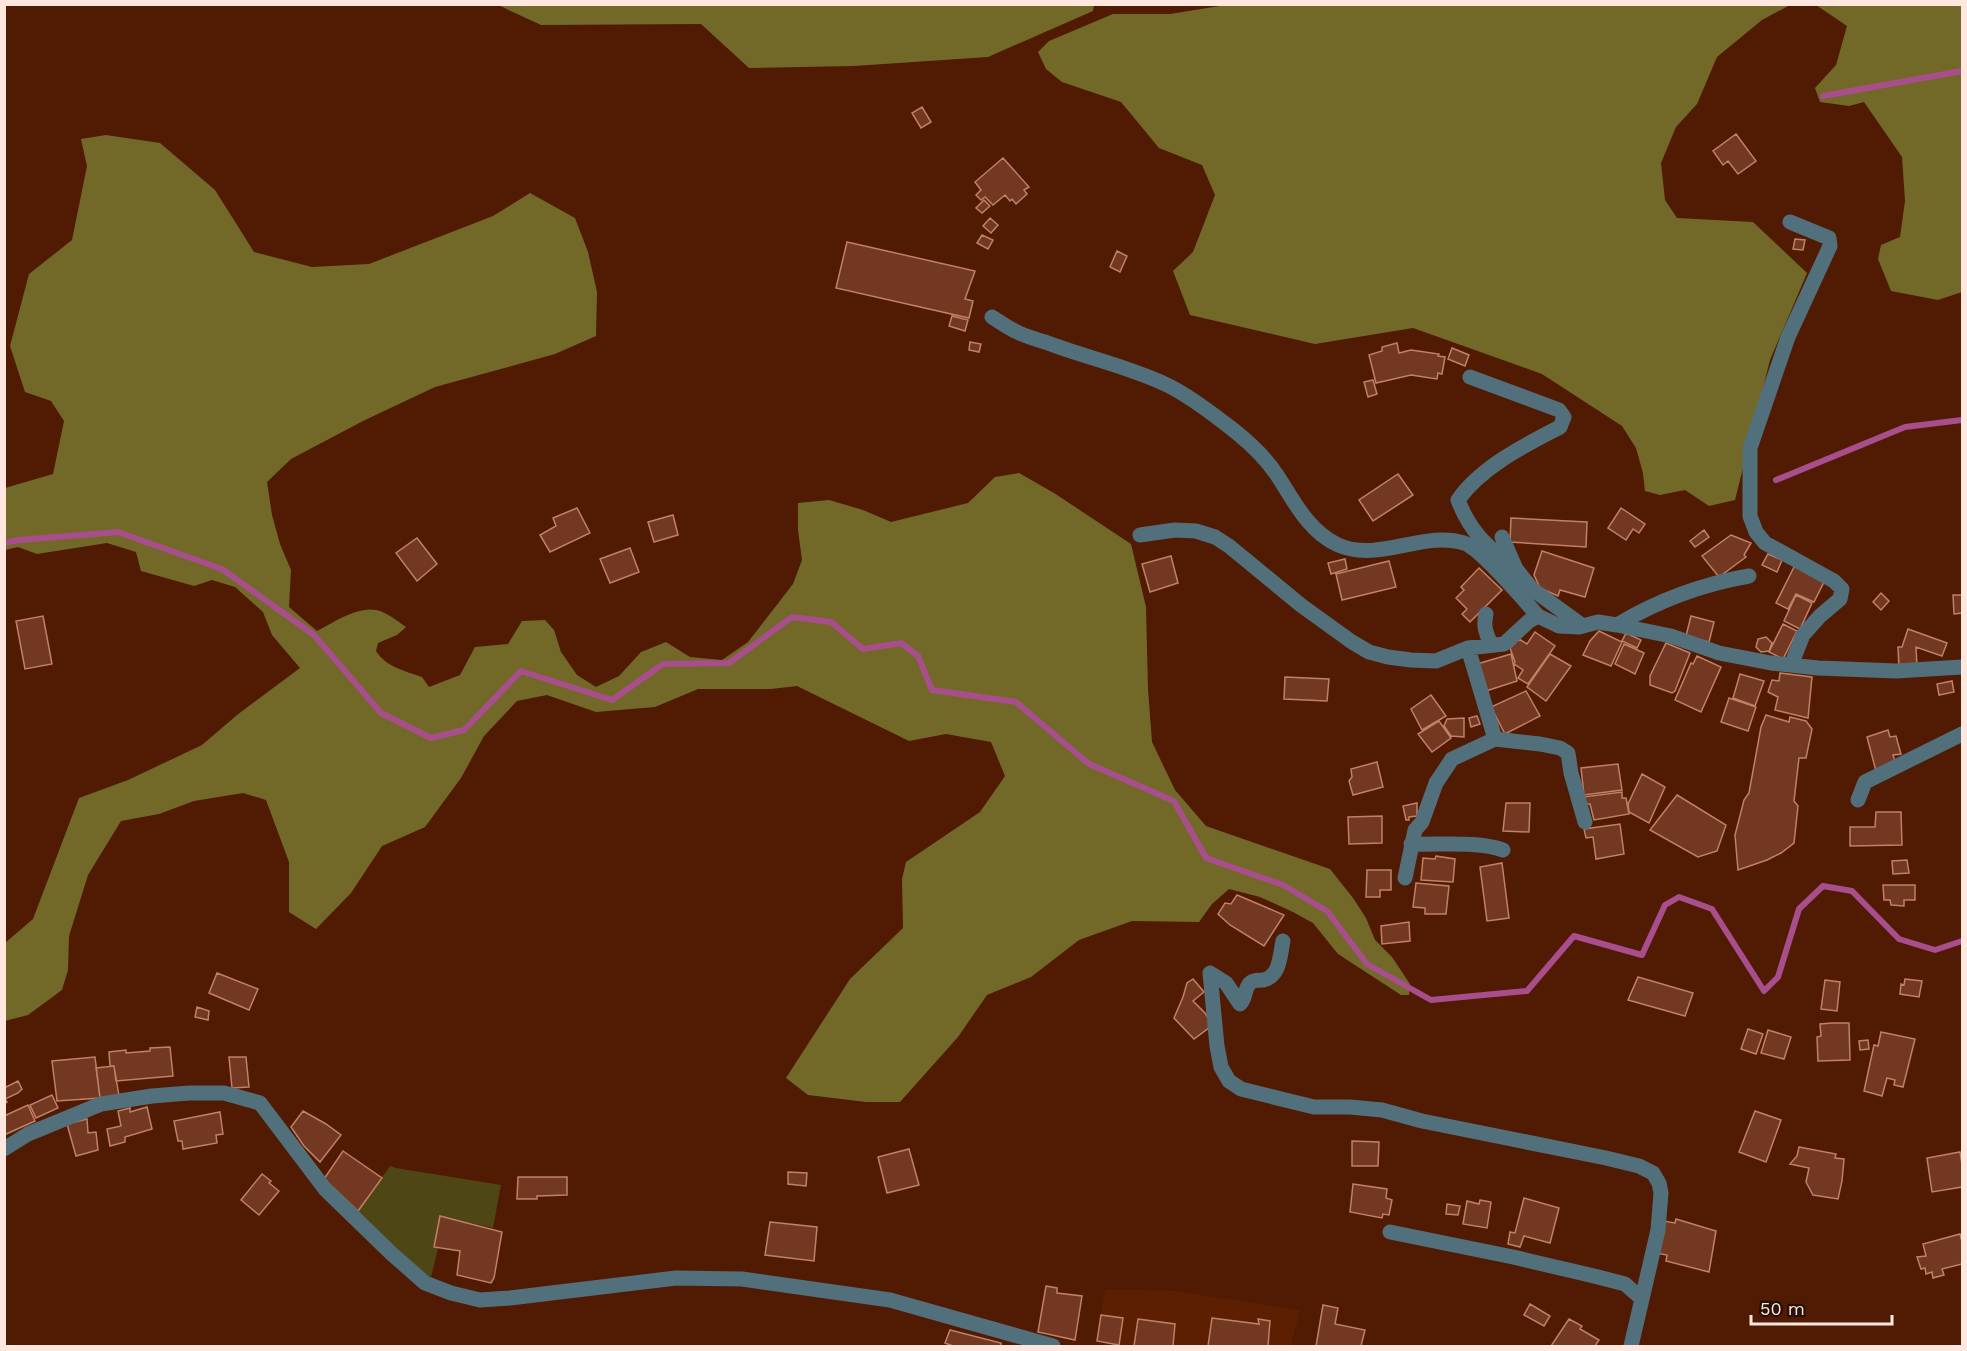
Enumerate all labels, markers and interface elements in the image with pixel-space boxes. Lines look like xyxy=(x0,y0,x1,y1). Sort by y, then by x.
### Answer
scale bar xyxy=(1751,1288,1892,1326)
text: 50 m xyxy=(1760,1298,1805,1319)

